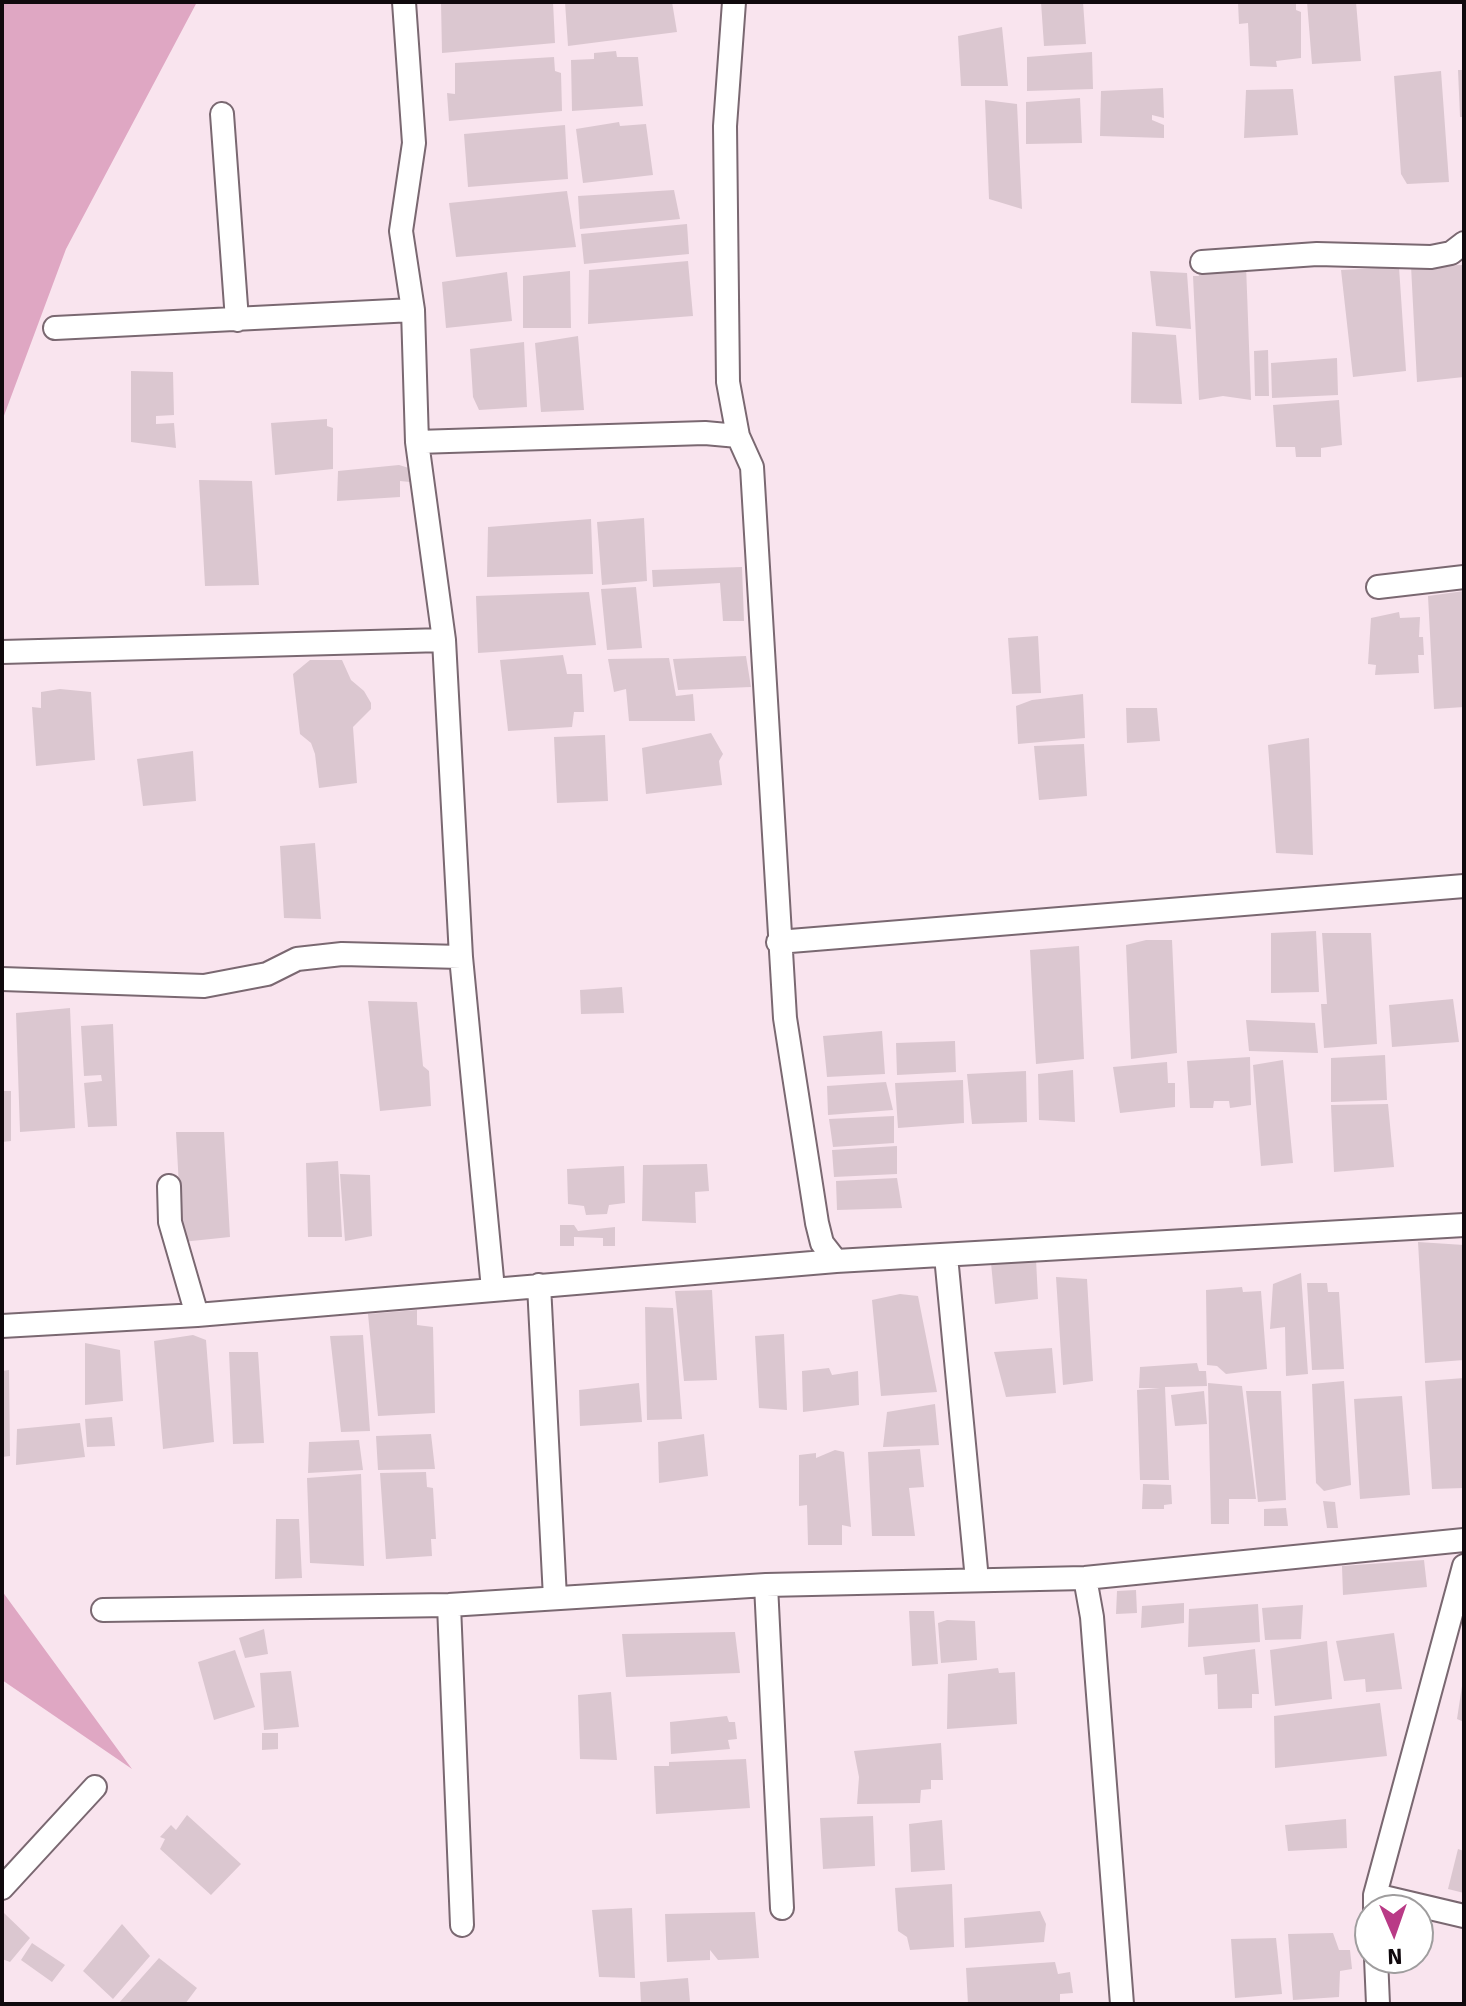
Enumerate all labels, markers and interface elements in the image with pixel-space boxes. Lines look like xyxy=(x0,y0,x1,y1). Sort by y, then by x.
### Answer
north arrow xyxy=(1354,1894,1434,1974)
text: N xyxy=(1387,1943,1403,1970)

